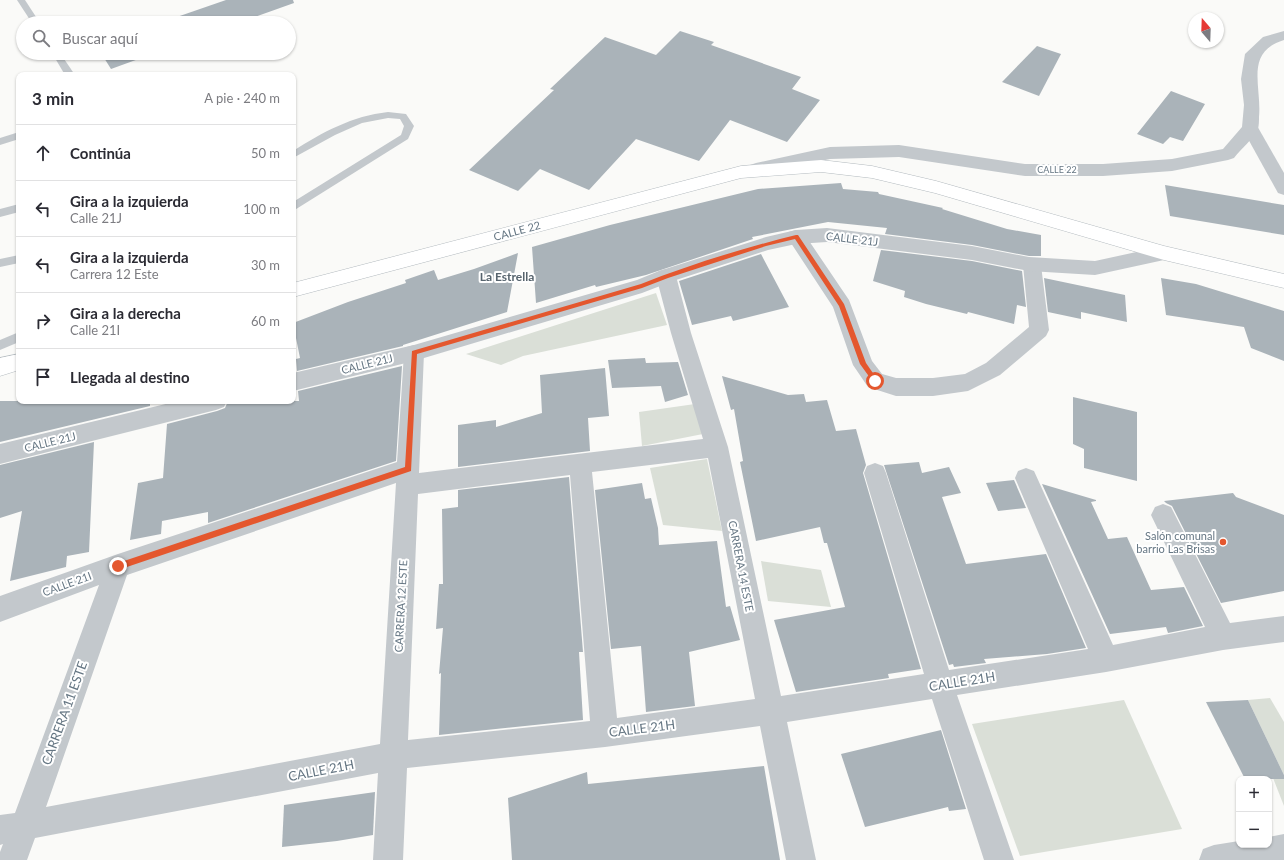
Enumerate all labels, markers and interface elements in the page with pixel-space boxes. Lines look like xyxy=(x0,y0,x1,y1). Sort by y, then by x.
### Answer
north arrow xyxy=(1188,12,1224,48)
search box xyxy=(16,16,296,60)
icon: search xyxy=(30,27,52,49)
text: Buscar aquí xyxy=(62,29,138,47)
text: 3 min xyxy=(32,88,74,109)
text: A pie · 240 m xyxy=(204,90,280,106)
icon: ahead xyxy=(32,142,54,164)
text: Continúa xyxy=(70,144,131,162)
text: 50 m xyxy=(251,145,280,161)
street label: CALLE 22 xyxy=(1037,164,1077,175)
text: Gira a la izquierda xyxy=(70,192,189,210)
icon: left xyxy=(32,198,54,220)
text: 100 m xyxy=(243,201,280,217)
text: Calle 21J xyxy=(70,210,122,226)
street label: CALLE 22 xyxy=(492,218,542,243)
street label: CALLE 21J xyxy=(825,229,879,248)
text: Gira a la izquierda xyxy=(70,248,189,266)
icon: left xyxy=(32,254,54,276)
text: 30 m xyxy=(251,257,280,273)
text: Carrera 12 Este xyxy=(70,266,159,282)
district label: La Estrella xyxy=(480,269,534,284)
text: Gira a la derecha xyxy=(70,304,181,322)
icon: right xyxy=(32,310,54,332)
text: 60 m xyxy=(251,313,280,329)
text: Calle 21I xyxy=(70,322,120,338)
street label: CALLE 21J xyxy=(340,351,394,376)
icon: arrive xyxy=(32,366,54,388)
text: Llegada al destino xyxy=(70,368,190,386)
route start xyxy=(866,372,884,390)
street label: CALLE 21J xyxy=(23,429,77,454)
street label: CARRERA 14 ESTE xyxy=(726,519,757,613)
place label: Salón comunal barrio Las Brisas xyxy=(1136,529,1215,555)
marker: Salón comunal barrio Las Brisas xyxy=(1218,537,1228,547)
route end xyxy=(109,557,127,575)
street label: CARRERA 12 ESTE xyxy=(392,559,409,652)
street label: CALLE 21I xyxy=(41,569,93,598)
street label: CARRERA 11 ESTE xyxy=(38,659,90,767)
street label: CALLE 21H xyxy=(928,668,996,694)
street label: CALLE 21H xyxy=(608,716,676,740)
street label: CALLE 21H xyxy=(287,756,355,784)
map controls xyxy=(1236,776,1272,848)
button: + xyxy=(1236,776,1272,812)
button: − xyxy=(1236,812,1272,848)

